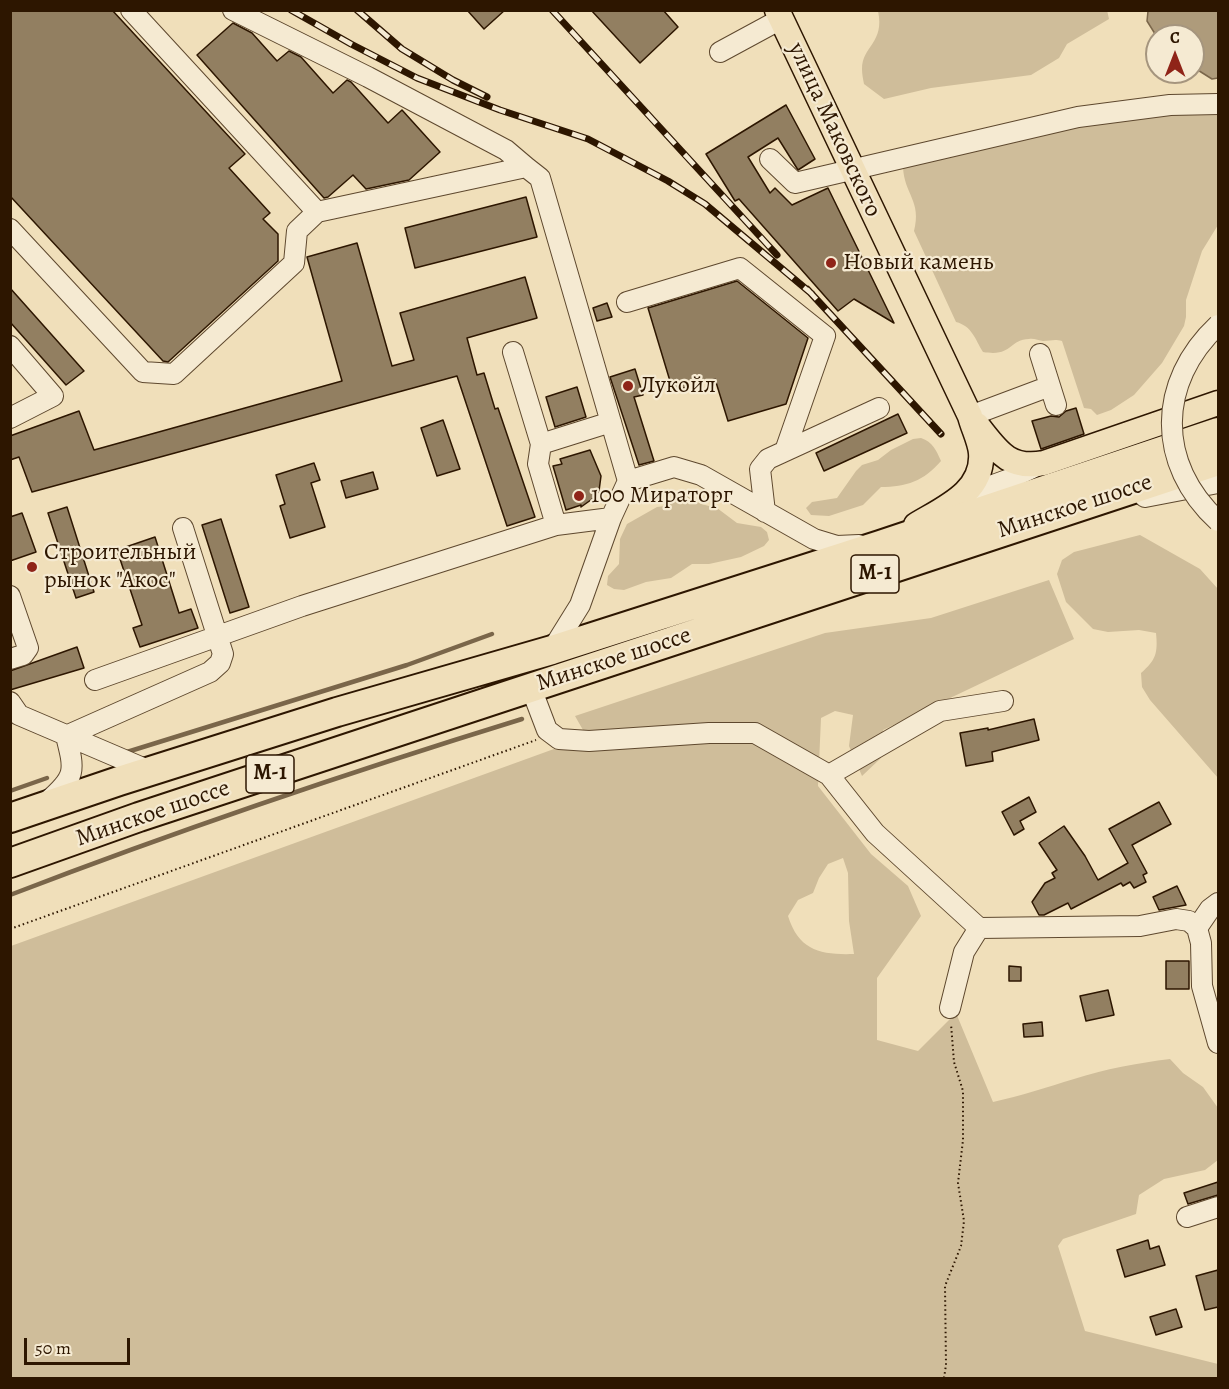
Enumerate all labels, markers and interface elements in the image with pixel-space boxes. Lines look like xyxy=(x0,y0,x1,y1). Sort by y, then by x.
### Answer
north arrow xyxy=(1145,24,1205,84)
text: С xyxy=(1170,27,1180,49)
street label: улица Маковского xyxy=(781,38,887,222)
place label: Новый камень xyxy=(843,249,994,277)
marker: Новый камень xyxy=(824,256,838,270)
place label: Лукойл xyxy=(640,372,716,400)
marker: Лукойл xyxy=(621,379,635,393)
street label: Минское шоссе xyxy=(994,468,1156,546)
place label: 100 Мираторг xyxy=(591,482,733,510)
marker: 100 Мираторг xyxy=(572,489,586,503)
place label: Строительный рынок "Акос" xyxy=(44,539,197,595)
road number: М-1 xyxy=(851,555,899,593)
marker: Строительный рынок "Акос" xyxy=(25,560,39,574)
street label: Минское шоссе xyxy=(533,621,695,699)
road number: М-1 xyxy=(246,755,294,793)
street label: Минское шоссе xyxy=(72,774,234,854)
scale bar xyxy=(27,1326,134,1364)
text: 50 m xyxy=(35,1336,71,1360)

